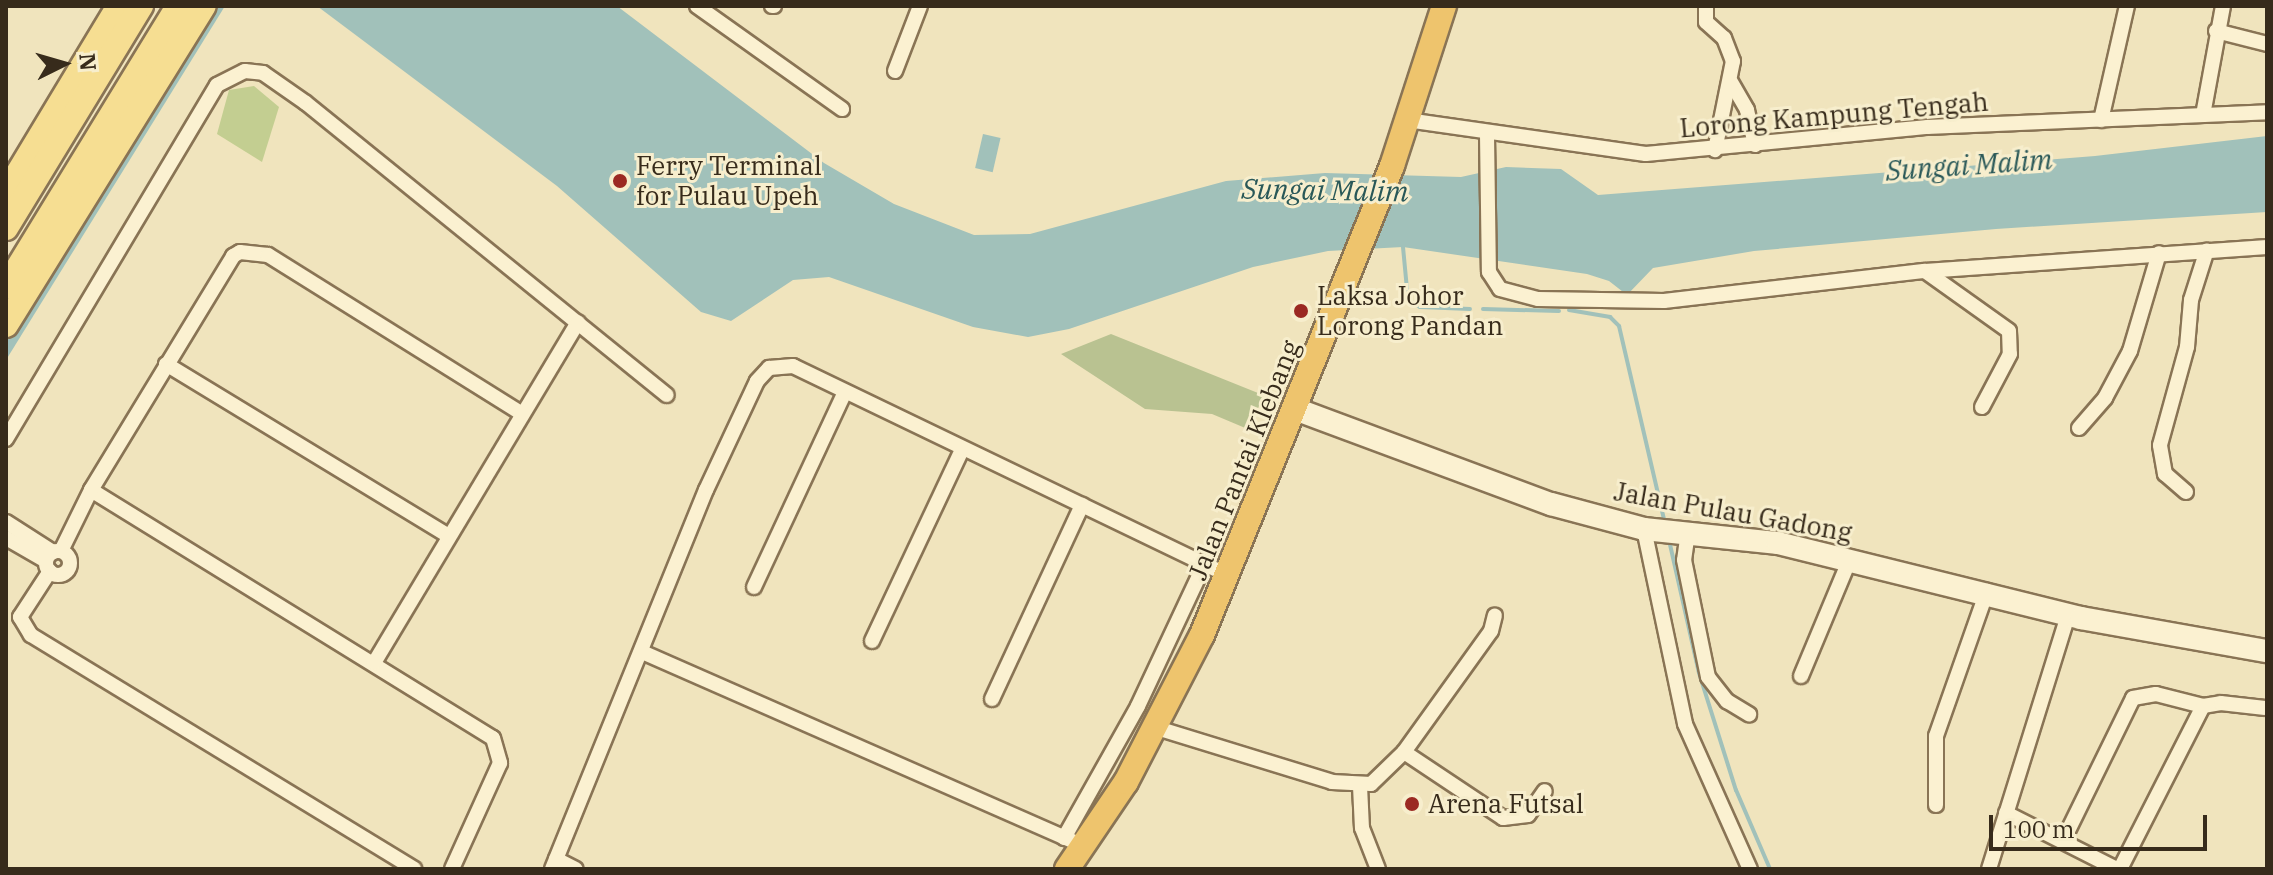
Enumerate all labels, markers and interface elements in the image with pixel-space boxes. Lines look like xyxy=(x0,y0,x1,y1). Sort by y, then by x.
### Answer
north arrow xyxy=(24,24,104,104)
text: N xyxy=(73,52,104,72)
street label: Lorong Kampung Tengah xyxy=(1678,86,1990,144)
water label: Sungai Malim xyxy=(1884,142,2054,188)
place label: Ferry Terminal for Pulau Upeh xyxy=(636,150,822,212)
marker: Ferry Terminal for Pulau Upeh xyxy=(611,172,629,190)
water label: Sungai Malim xyxy=(1241,172,1409,208)
place label: Laksa Johor Lorong Pandan xyxy=(1317,280,1503,342)
marker: Laksa Johor Lorong Pandan xyxy=(1292,302,1310,320)
street label: Jalan Pantai Klebang xyxy=(1182,336,1306,584)
street label: Jalan Pulau Gadong xyxy=(1611,476,1855,548)
place label: Arena Futsal xyxy=(1428,788,1584,820)
marker: Arena Futsal xyxy=(1403,795,1421,813)
scale bar xyxy=(1993,799,2211,849)
text: 100 m xyxy=(2003,813,2075,845)

